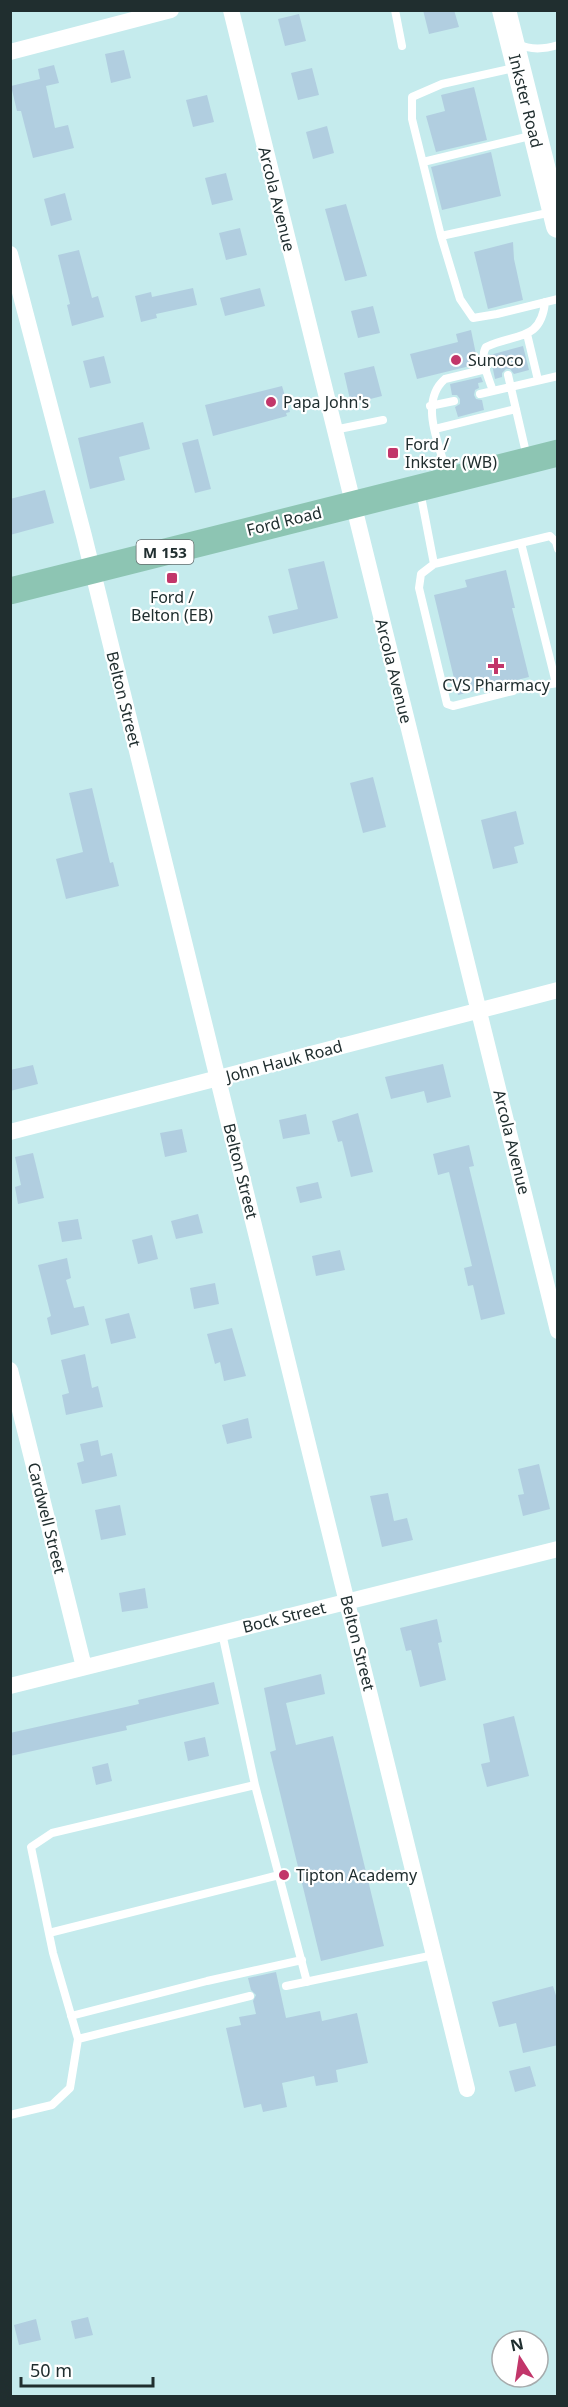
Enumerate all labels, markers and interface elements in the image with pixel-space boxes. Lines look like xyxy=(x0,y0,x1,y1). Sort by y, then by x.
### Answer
street label: Inkster Road xyxy=(504,52,548,150)
street label: Arcola Avenue xyxy=(253,144,301,254)
place label: Sunoco xyxy=(468,349,524,371)
marker: Sunoco xyxy=(449,353,463,367)
place label: Papa John's xyxy=(283,391,369,413)
marker: Papa John's xyxy=(264,395,278,409)
place label: Ford / Inkster (WB) xyxy=(405,433,497,473)
marker: Ford / Inkster (WB) xyxy=(386,446,400,460)
street label: Ford Road xyxy=(244,501,324,541)
road number: M 153 xyxy=(136,540,194,564)
marker: Ford / Belton (EB) xyxy=(165,571,179,585)
place label: Ford / Belton (EB) xyxy=(131,586,213,626)
street label: Arcola Avenue xyxy=(370,616,418,726)
street label: Belton Street xyxy=(102,649,147,749)
marker: CVS Pharmacy xyxy=(489,659,503,673)
place label: CVS Pharmacy xyxy=(442,674,551,696)
street label: John Hauk Road xyxy=(221,1035,345,1088)
street label: Arcola Avenue xyxy=(488,1087,536,1197)
street label: Belton Street xyxy=(219,1121,264,1221)
street label: Cardwell Street xyxy=(23,1460,72,1576)
street label: Belton Street xyxy=(336,1593,381,1693)
street label: Bock Street xyxy=(240,1596,328,1638)
place label: Tipton Academy xyxy=(296,1864,418,1886)
marker: Tipton Academy xyxy=(277,1868,291,1882)
north arrow xyxy=(490,2329,550,2389)
text: N xyxy=(508,2332,526,2356)
scale bar xyxy=(21,2350,153,2388)
text: 50 m xyxy=(30,2358,72,2382)

